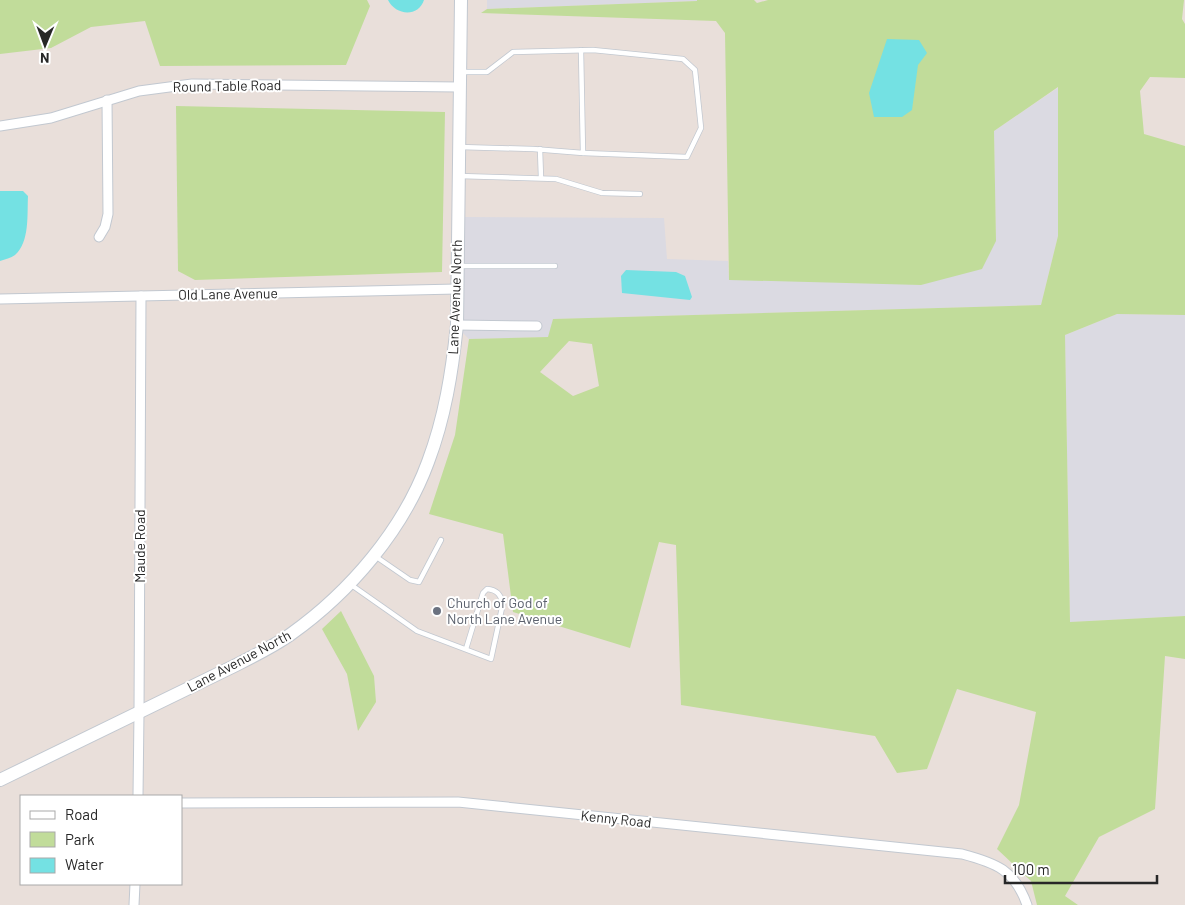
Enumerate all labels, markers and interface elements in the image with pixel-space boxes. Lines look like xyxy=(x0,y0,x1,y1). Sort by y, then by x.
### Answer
north arrow xyxy=(20,20,70,70)
text: N xyxy=(40,50,50,67)
street label: Round Table Road xyxy=(173,76,281,95)
street label: Lane Avenue North xyxy=(444,239,465,355)
street label: Old Lane Avenue xyxy=(178,284,278,303)
street label: Maude Road xyxy=(131,509,148,583)
place label: Church of God of North Lane Avenue xyxy=(447,594,562,627)
marker: Church of God of North Lane Avenue xyxy=(431,605,443,617)
street label: Lane Avenue North xyxy=(184,626,294,695)
legend xyxy=(20,795,182,885)
text: Road xyxy=(65,805,98,823)
street label: Kenny Road xyxy=(580,806,652,831)
text: Park xyxy=(65,830,95,848)
scale bar xyxy=(1005,852,1158,884)
text: Water xyxy=(65,855,104,873)
text: 100 m xyxy=(1012,860,1050,878)

